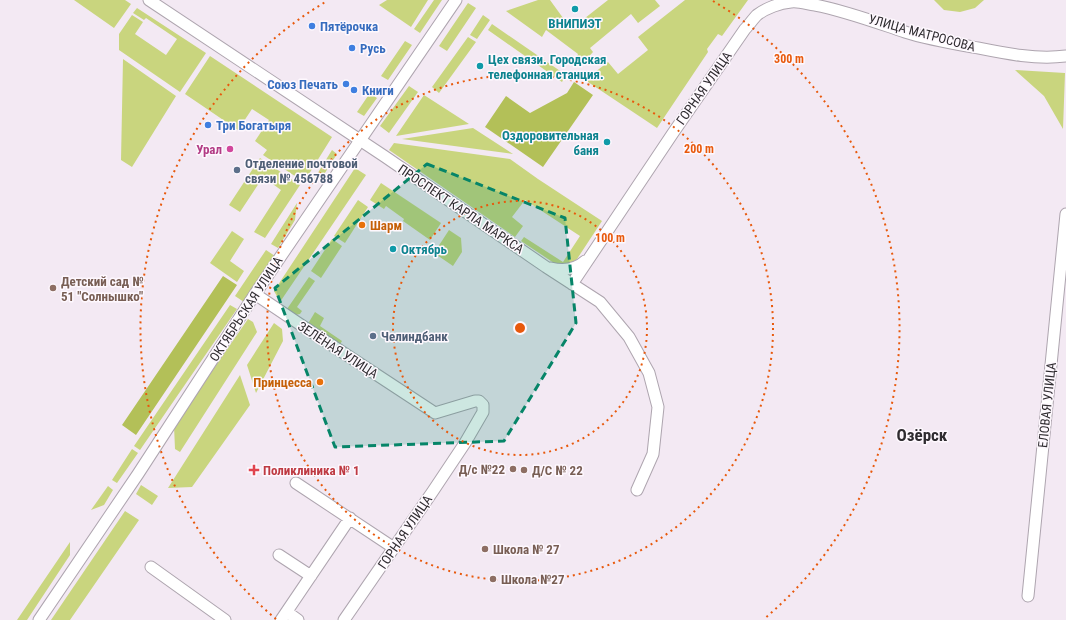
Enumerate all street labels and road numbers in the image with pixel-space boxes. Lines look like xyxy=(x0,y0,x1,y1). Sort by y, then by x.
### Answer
street label: УЛИЦА МАТРОСОВА xyxy=(867,12,978,55)
street label: ГОРНАЯ УЛИЦА xyxy=(673,48,735,127)
street label: ПРОСПЕКТ КАРЛА МАРКСА xyxy=(395,161,527,257)
street label: ОКТЯБРЬСКАЯ УЛИЦА xyxy=(207,253,286,364)
street label: ЗЕЛЁНАЯ УЛИЦА xyxy=(295,319,381,382)
street label: ЕЛОВАЯ УЛИЦА xyxy=(1035,361,1059,449)
street label: ГОРНАЯ УЛИЦА xyxy=(375,492,435,572)

